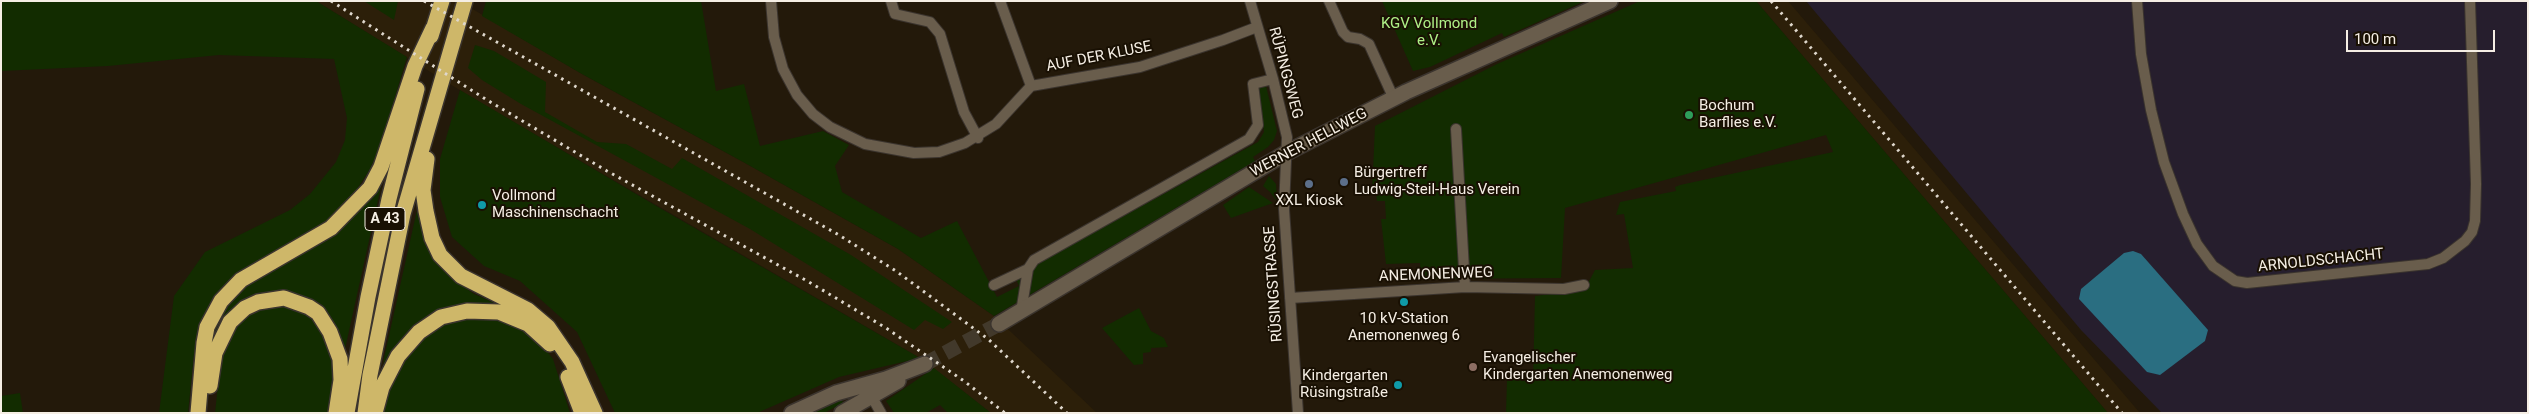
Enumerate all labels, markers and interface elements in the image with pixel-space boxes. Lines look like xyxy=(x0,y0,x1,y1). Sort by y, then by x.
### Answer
park label: KGV Vollmond e.V. xyxy=(1381,15,1477,50)
scale bar xyxy=(2349,20,2498,52)
street label: RÜPINGSWEG xyxy=(1264,25,1306,121)
text: 100 m xyxy=(2354,30,2396,48)
street label: AUF DER KLUSE xyxy=(1045,38,1153,76)
place label: Bochum Barflies e.V. xyxy=(1699,97,1777,132)
street label: WERNER HELLWEG xyxy=(1248,105,1370,181)
marker: Bochum Barflies e.V. xyxy=(1683,109,1695,121)
place label: Bürgertreff Ludwig-Steil-Haus Verein xyxy=(1354,164,1520,199)
marker: Bürgertreff Ludwig-Steil-Haus Verein xyxy=(1338,176,1350,188)
marker: XXL Kiosk xyxy=(1303,178,1315,190)
place label: Vollmond Maschinenschacht xyxy=(492,187,618,222)
place label: XXL Kiosk xyxy=(1275,192,1343,210)
marker: Vollmond Maschinenschacht xyxy=(476,199,488,211)
road number: A 43 xyxy=(365,208,405,230)
street label: RÜSINGSTRASSE xyxy=(1261,225,1287,343)
street label: ARNOLDSCHACHT xyxy=(2257,245,2385,277)
street label: ANEMONENWEG xyxy=(1379,264,1493,286)
marker: 10 kV-Station Anemonenweg 6 xyxy=(1398,296,1410,308)
place label: 10 kV-Station Anemonenweg 6 xyxy=(1348,310,1460,345)
place label: Evangelischer Kindergarten Anemonenweg xyxy=(1483,349,1672,384)
marker: Evangelischer Kindergarten Anemonenweg xyxy=(1467,361,1479,373)
place label: Kindergarten Rüsingstraße xyxy=(1300,367,1388,402)
marker: Kindergarten Rüsingstraße xyxy=(1392,379,1404,391)

